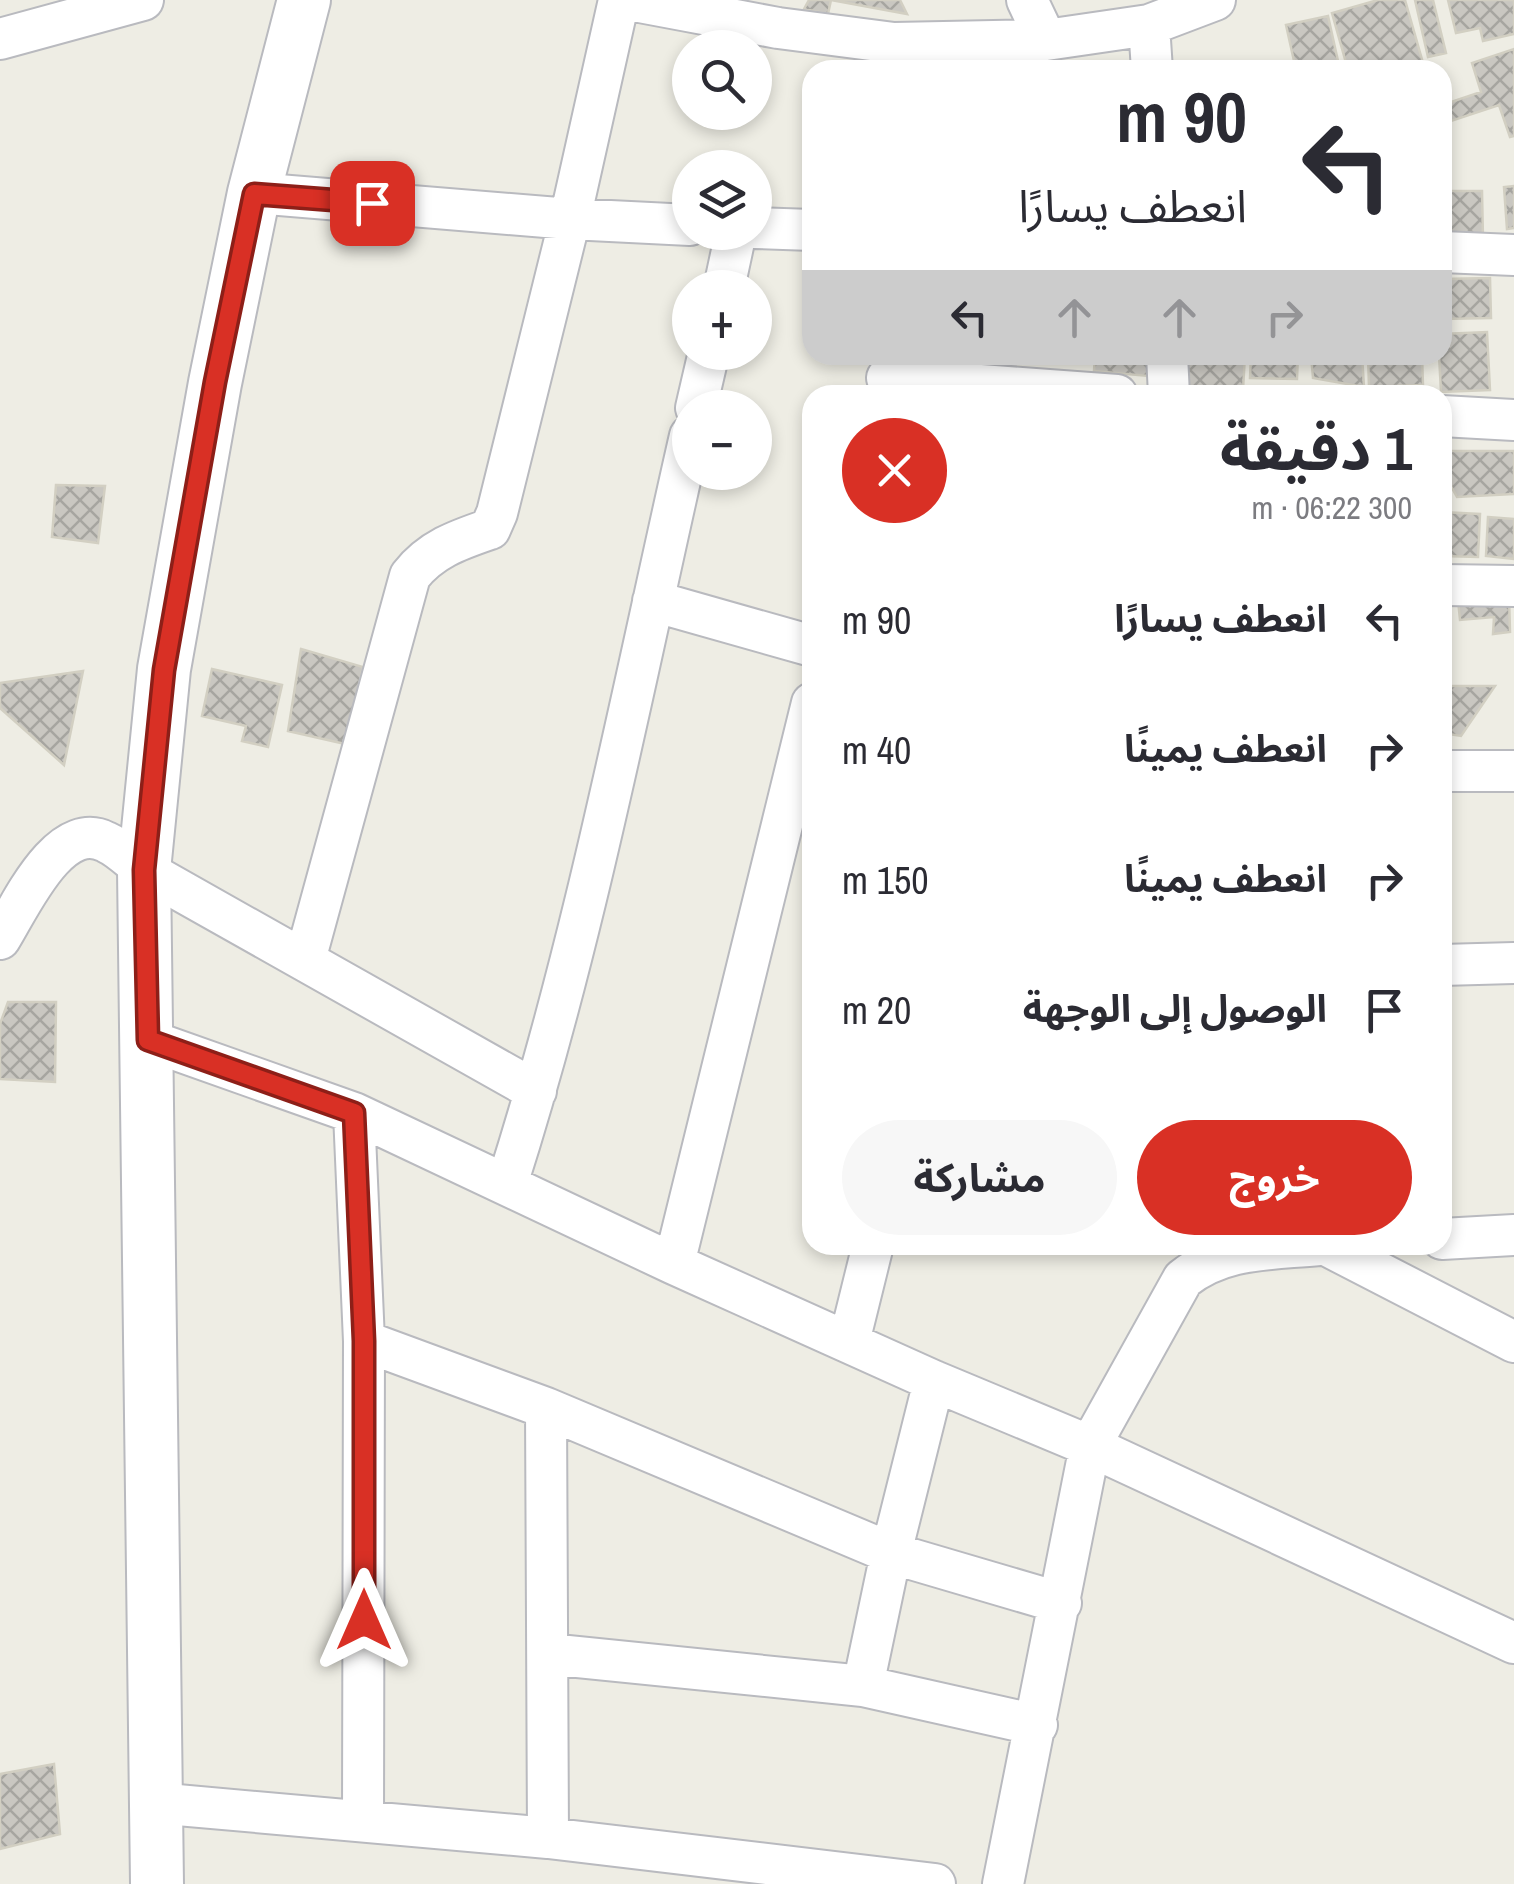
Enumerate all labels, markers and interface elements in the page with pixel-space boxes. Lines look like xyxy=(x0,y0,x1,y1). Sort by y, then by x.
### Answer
map controls xyxy=(672,30,772,490)
button: search xyxy=(672,30,772,130)
text: 90 m xyxy=(1116,70,1247,164)
icon: left xyxy=(1282,100,1412,230)
button: layers xyxy=(672,150,772,250)
pin xyxy=(330,161,415,246)
text: انعطف يسارًا xyxy=(1018,175,1247,236)
icon: arrive xyxy=(345,176,400,231)
button: + xyxy=(672,270,772,370)
icon: left xyxy=(942,290,997,345)
icon: ahead xyxy=(1047,290,1102,345)
icon: ahead xyxy=(1152,290,1207,345)
icon: right xyxy=(1257,290,1312,345)
button: − xyxy=(672,390,772,490)
text: 1 دقيقة xyxy=(1220,408,1412,489)
button: close xyxy=(842,418,947,523)
text: 300 m · 06:22 xyxy=(1252,486,1412,529)
text: انعطف يسارًا xyxy=(1114,593,1327,644)
icon: left xyxy=(1357,593,1412,648)
text: 90 m xyxy=(842,595,911,646)
text: انعطف يمينًا xyxy=(1124,723,1327,774)
icon: right xyxy=(1357,723,1412,778)
text: 40 m xyxy=(842,725,911,776)
text: انعطف يمينًا xyxy=(1124,853,1327,904)
icon: right xyxy=(1357,853,1412,908)
text: 150 m xyxy=(842,855,929,906)
text: الوصول إلى الوجهة xyxy=(1023,983,1327,1034)
icon: arrive xyxy=(1357,983,1412,1038)
text: 20 m xyxy=(842,985,911,1036)
button: مشاركة xyxy=(842,1120,1117,1235)
button: خروج xyxy=(1137,1120,1412,1235)
position arrow xyxy=(312,1568,416,1672)

